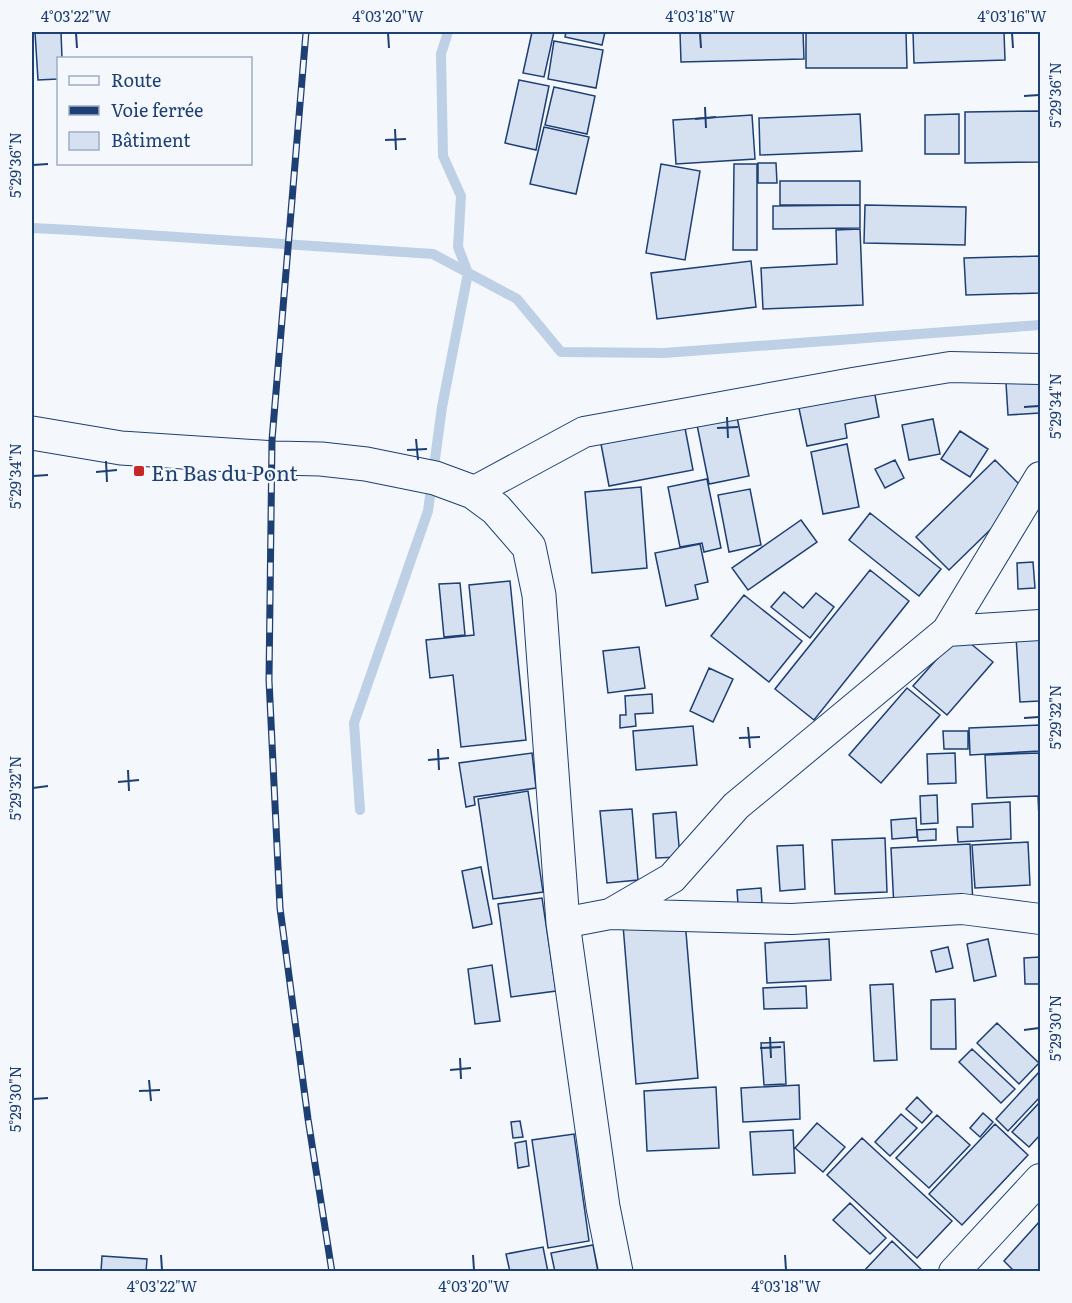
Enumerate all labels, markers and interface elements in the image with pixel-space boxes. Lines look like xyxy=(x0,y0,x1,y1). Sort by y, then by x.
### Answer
text: 4°03'22"W xyxy=(41,4,112,27)
text: 4°03'20"W xyxy=(352,4,424,27)
text: 4°03'18"W xyxy=(665,4,735,27)
text: 4°03'16"W xyxy=(977,4,1047,27)
legend xyxy=(57,57,252,165)
text: 5°29'36"N xyxy=(1043,62,1066,128)
text: Route xyxy=(111,66,161,93)
text: Voie ferrée xyxy=(111,96,203,123)
text: Bâtiment xyxy=(111,126,191,153)
text: 5°29'36"N xyxy=(3,132,26,198)
text: 5°29'34"N xyxy=(1043,373,1066,439)
text: 5°29'34"N xyxy=(3,443,26,509)
place label: En Bas du Pont xyxy=(151,456,298,487)
marker: En Bas du Pont xyxy=(132,464,146,478)
text: 5°29'32"N xyxy=(1043,684,1066,750)
text: 5°29'32"N xyxy=(3,755,26,821)
text: 5°29'30"N xyxy=(1043,995,1066,1061)
text: 5°29'30"N xyxy=(3,1066,26,1132)
text: 4°03'22"W xyxy=(127,1274,198,1297)
text: 4°03'20"W xyxy=(438,1274,510,1297)
text: 4°03'18"W xyxy=(751,1274,821,1297)

